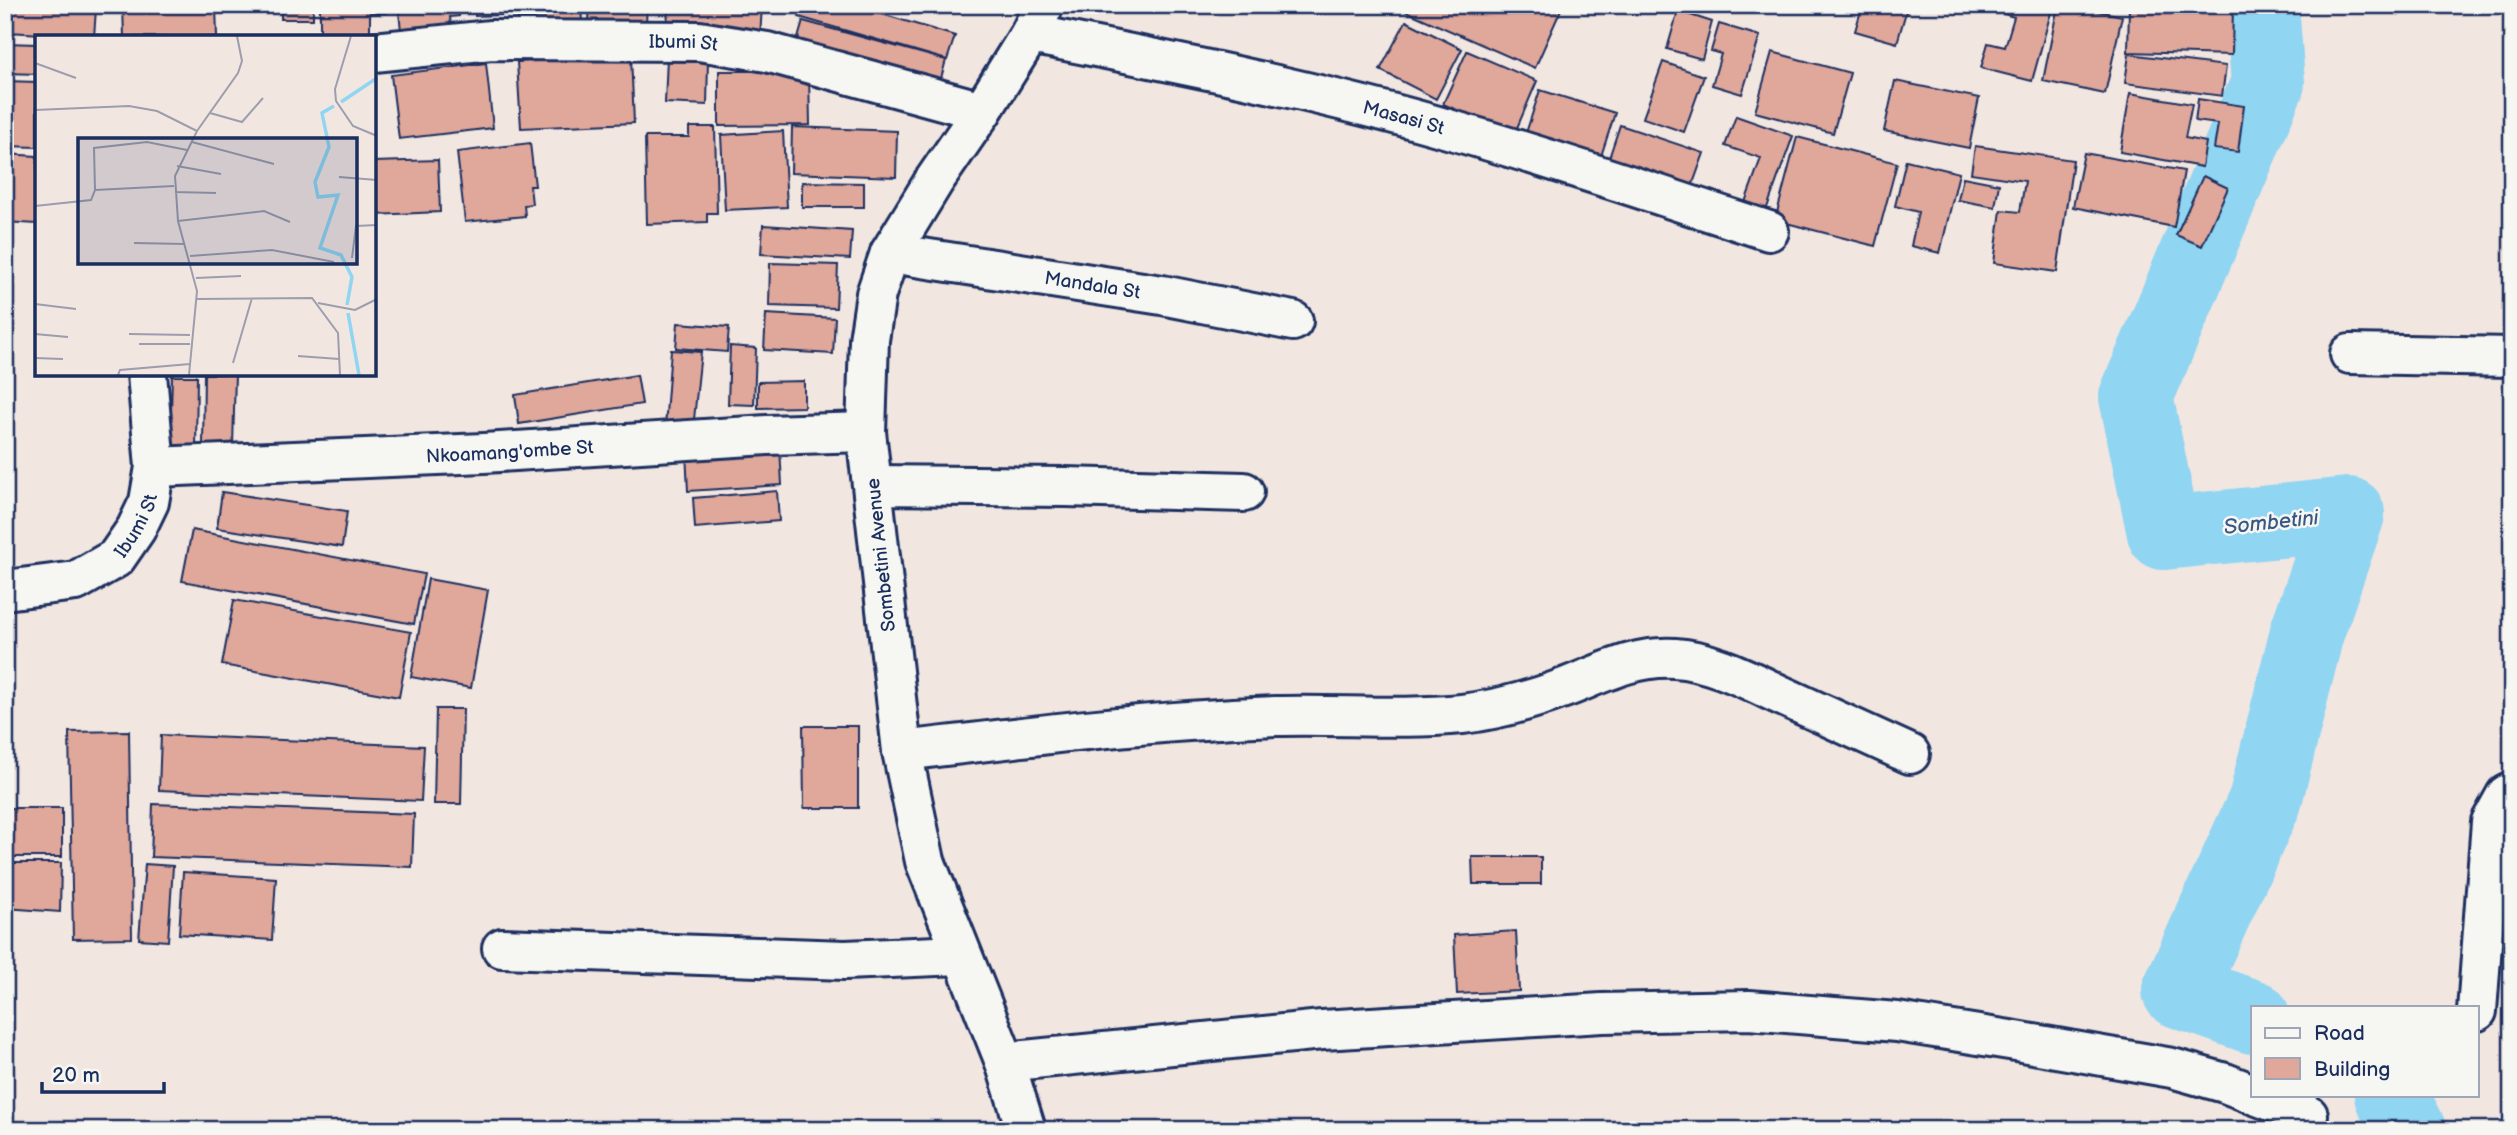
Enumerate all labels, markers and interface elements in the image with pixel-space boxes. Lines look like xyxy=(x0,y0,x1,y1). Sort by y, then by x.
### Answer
street label: Ibumi St xyxy=(649,31,720,57)
inset map xyxy=(35,35,376,376)
street label: Masasi St xyxy=(1360,96,1447,140)
street label: Mandala St xyxy=(1043,267,1142,305)
street label: Nkoamang'ombe St xyxy=(425,436,594,468)
street label: Sombetini Avenue xyxy=(862,477,901,633)
street label: Ibumi St xyxy=(110,493,163,562)
water label: Sombetini xyxy=(2223,505,2321,540)
legend xyxy=(2251,1006,2478,1096)
text: Road xyxy=(2314,1021,2365,1046)
scale bar xyxy=(42,1051,164,1095)
text: Building xyxy=(2314,1057,2390,1082)
text: 20 m xyxy=(52,1063,100,1088)

